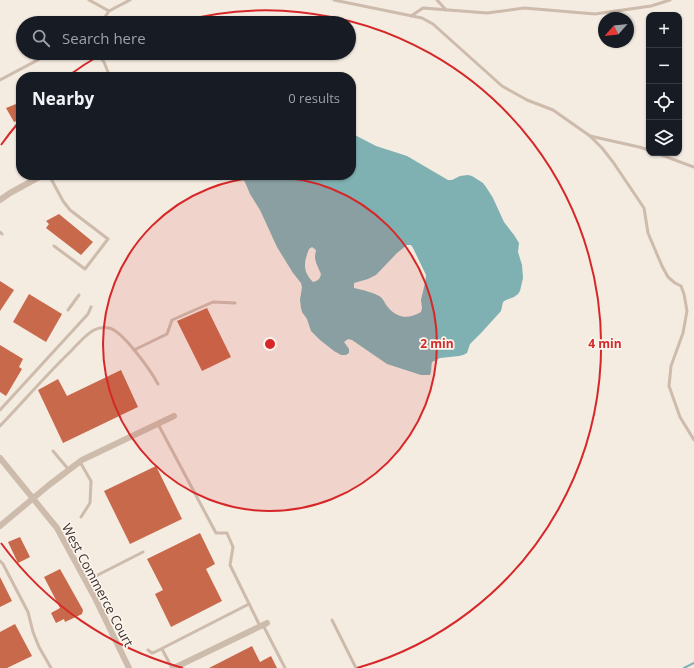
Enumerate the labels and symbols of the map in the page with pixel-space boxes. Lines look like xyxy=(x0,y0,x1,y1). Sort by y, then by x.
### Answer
north arrow xyxy=(598,12,634,48)
text: 2 min xyxy=(420,335,454,352)
text: 4 min xyxy=(588,335,622,352)
centre of rings xyxy=(263,337,277,351)
street label: West Commerce Court xyxy=(58,520,138,650)

